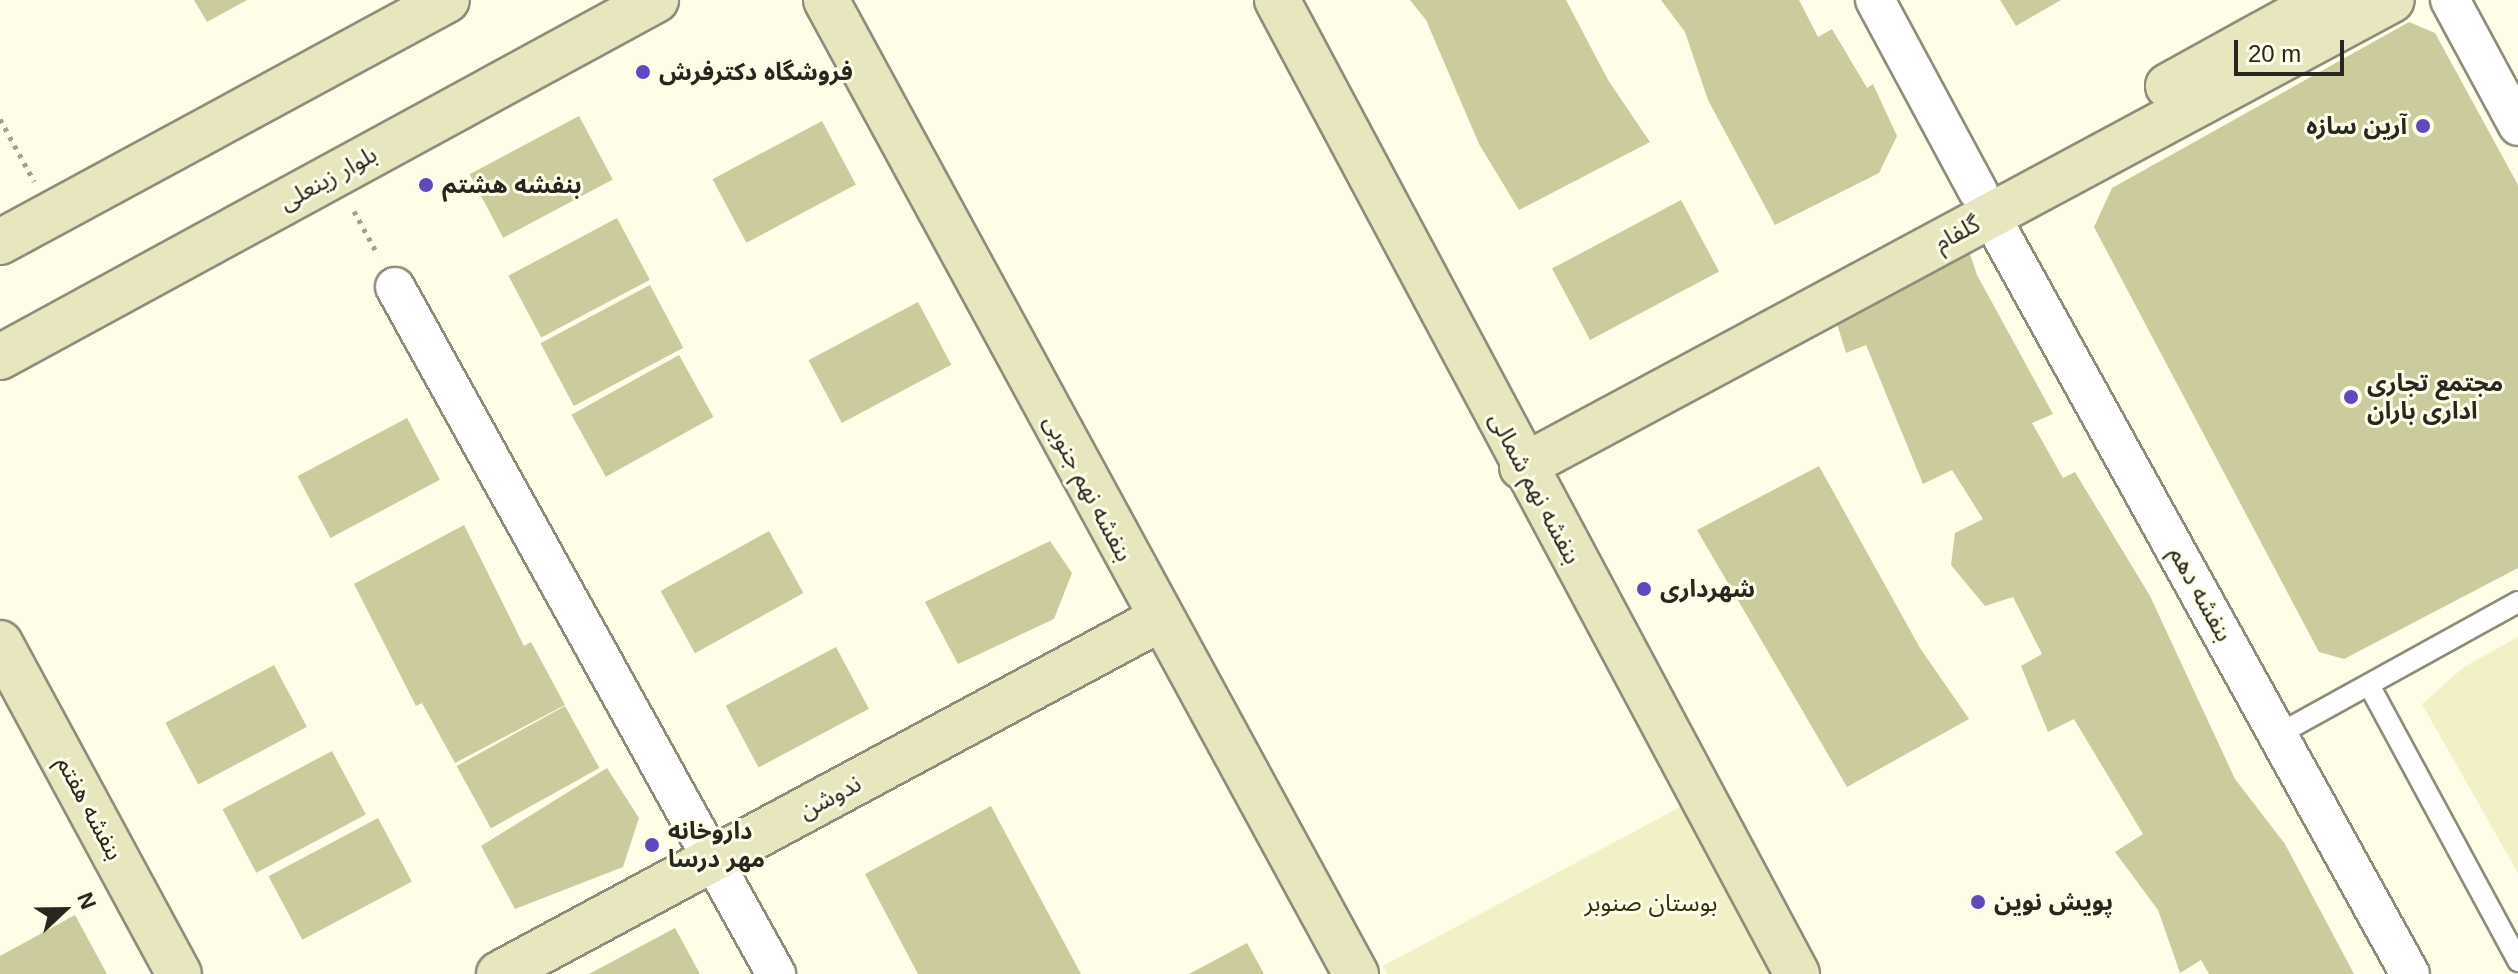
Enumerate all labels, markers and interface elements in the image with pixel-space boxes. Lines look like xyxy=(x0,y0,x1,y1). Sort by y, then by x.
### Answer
scale bar xyxy=(2238,24,2348,74)
text: 20 m xyxy=(2248,40,2301,67)
place label: فروشگاه دکترفرش xyxy=(659,58,853,86)
marker: فروشگاه دکترفرش xyxy=(634,63,652,81)
place label: آرین سازه xyxy=(2306,112,2407,140)
marker: آرین سازه xyxy=(2414,117,2432,135)
street label: بلوار زینعلی xyxy=(274,139,382,217)
place label: بنفشه هشتم xyxy=(442,171,582,199)
marker: بنفشه هشتم xyxy=(417,176,435,194)
street label: گلفام xyxy=(1929,209,1985,257)
place label: مجتمع تجاری اداری باران xyxy=(2367,369,2503,425)
marker: مجتمع تجاری اداری باران xyxy=(2342,388,2360,406)
street label: بنفشه نهم شمالی xyxy=(1483,407,1587,569)
street label: بنفشه نهم جنوبی xyxy=(1037,410,1139,566)
street label: بنفشه دهم xyxy=(2163,542,2239,646)
place label: شهرداری xyxy=(1660,575,1755,603)
marker: شهرداری xyxy=(1635,580,1653,598)
street label: بنفشه هفتم xyxy=(51,751,129,865)
street label: ندوشن xyxy=(794,769,866,825)
place label: داروخانه مهر درسا xyxy=(668,817,765,873)
marker: داروخانه مهر درسا xyxy=(643,836,661,854)
north arrow xyxy=(24,870,104,950)
place label: پویش نوین xyxy=(1994,888,2113,916)
text: N xyxy=(72,889,101,913)
park label: بوستان صنوبر xyxy=(1585,889,1717,917)
marker: پویش نوین xyxy=(1969,893,1987,911)

